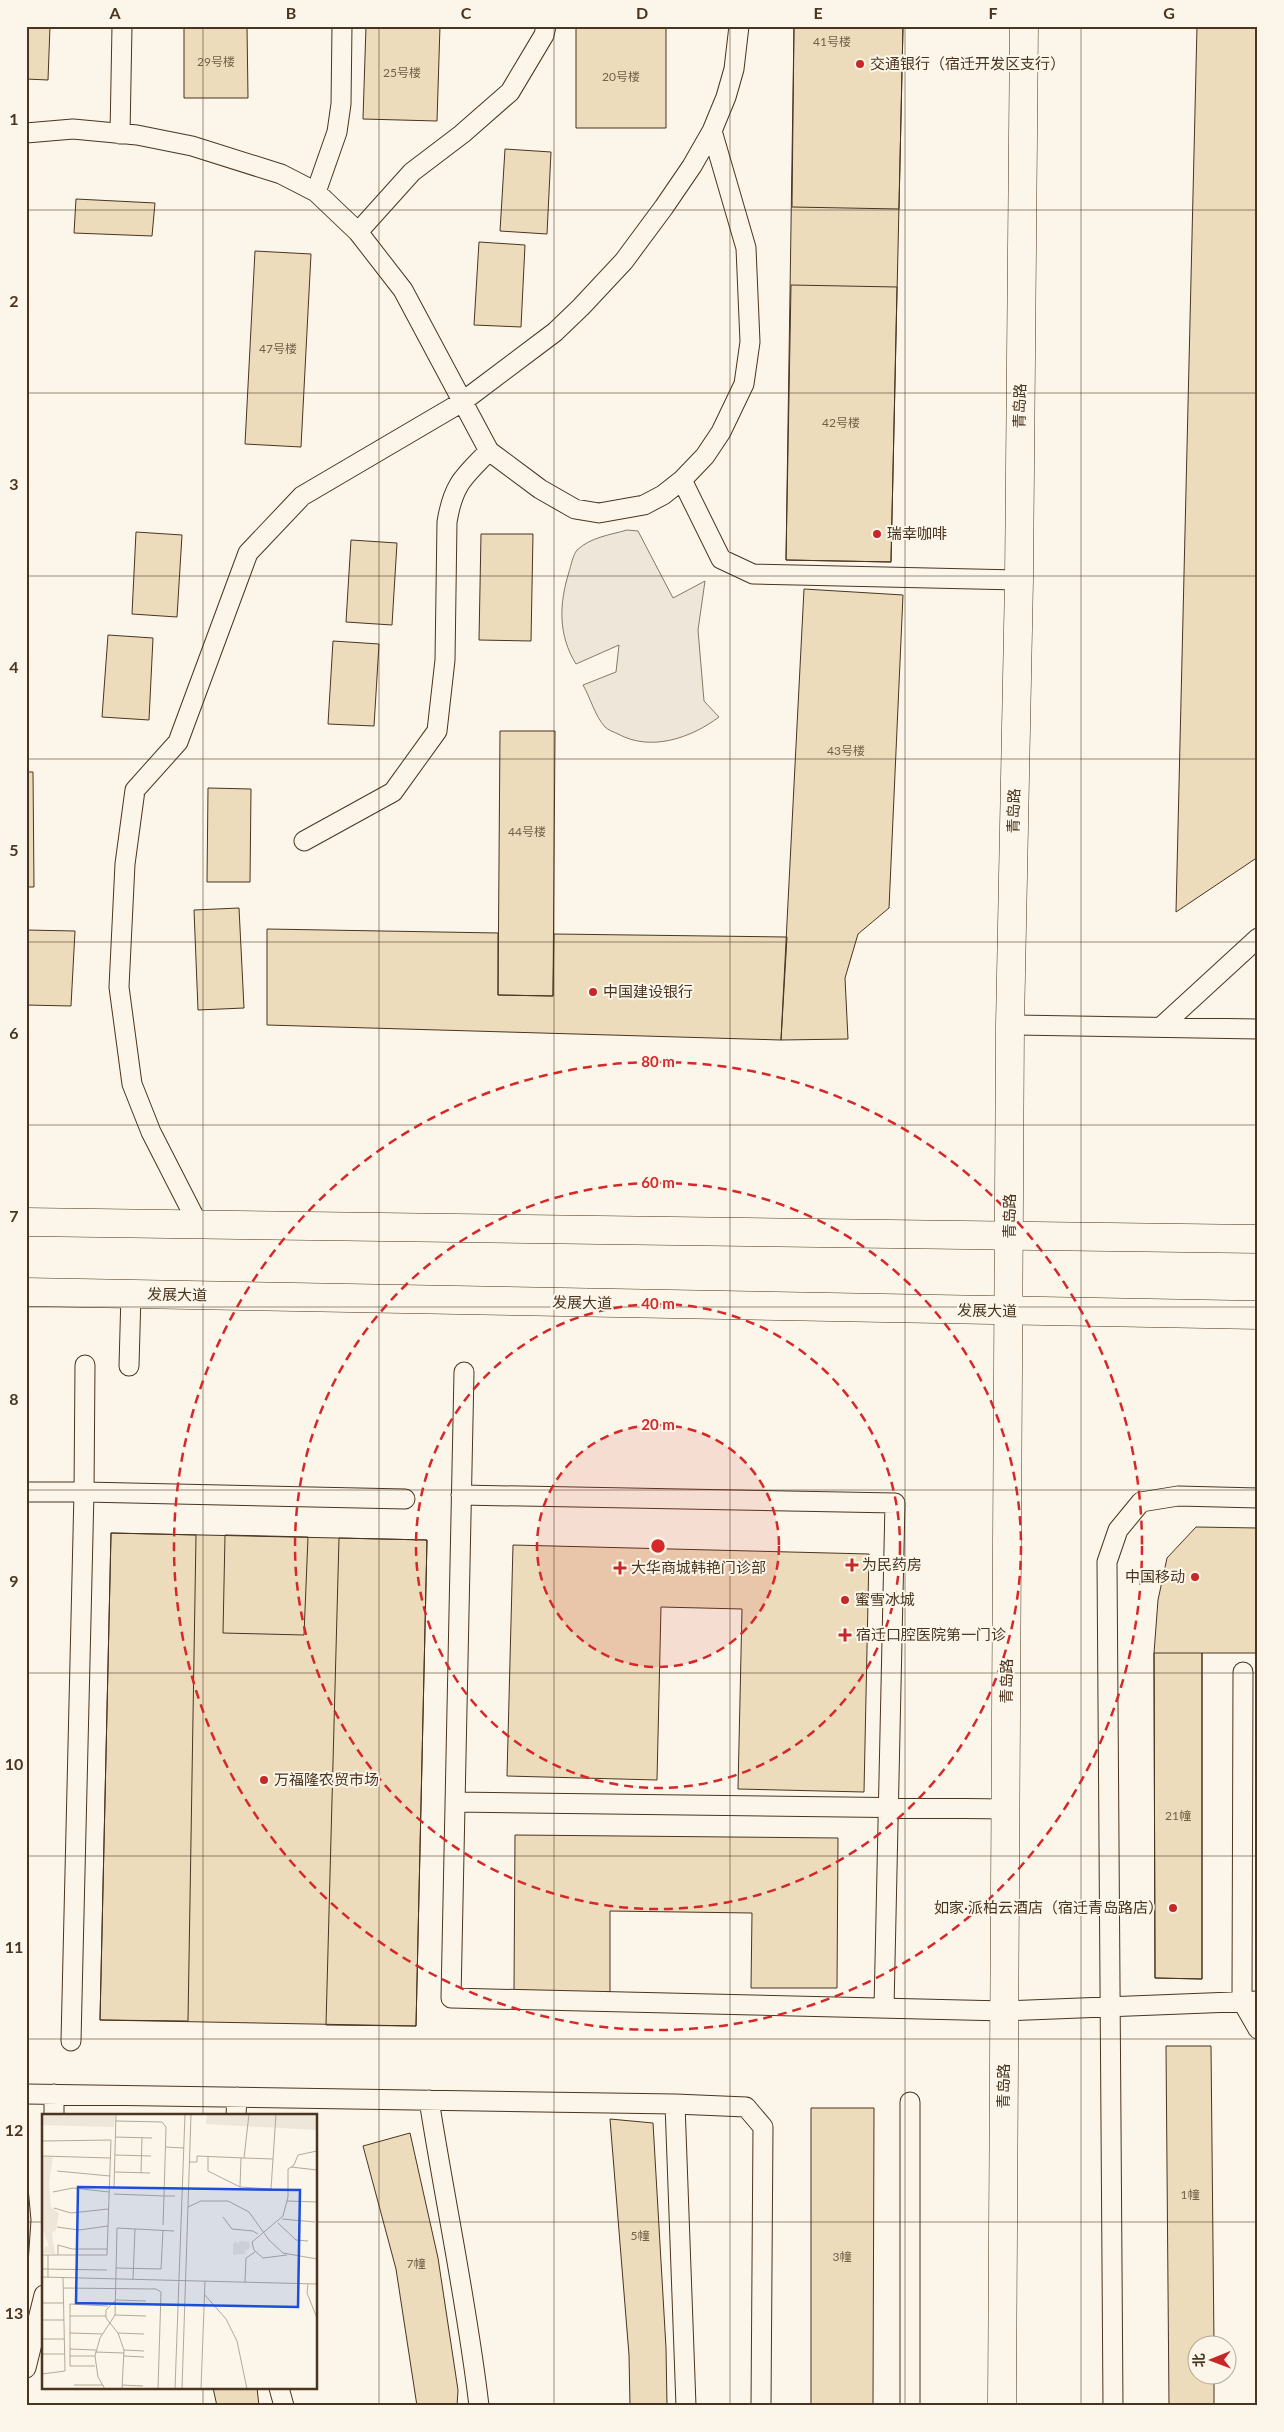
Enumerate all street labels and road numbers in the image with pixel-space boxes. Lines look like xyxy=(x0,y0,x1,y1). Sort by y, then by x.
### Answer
street label: 青岛路 xyxy=(1010,383,1028,429)
street label: 青岛路 xyxy=(1004,788,1022,834)
street label: 青岛路 xyxy=(1000,1193,1018,1239)
street label: 发展大道 xyxy=(147,1284,207,1304)
street label: 发展大道 xyxy=(552,1292,612,1312)
street label: 发展大道 xyxy=(957,1300,1017,1320)
street label: 青岛路 xyxy=(997,1658,1015,1704)
street label: 青岛路 xyxy=(994,2063,1012,2109)

